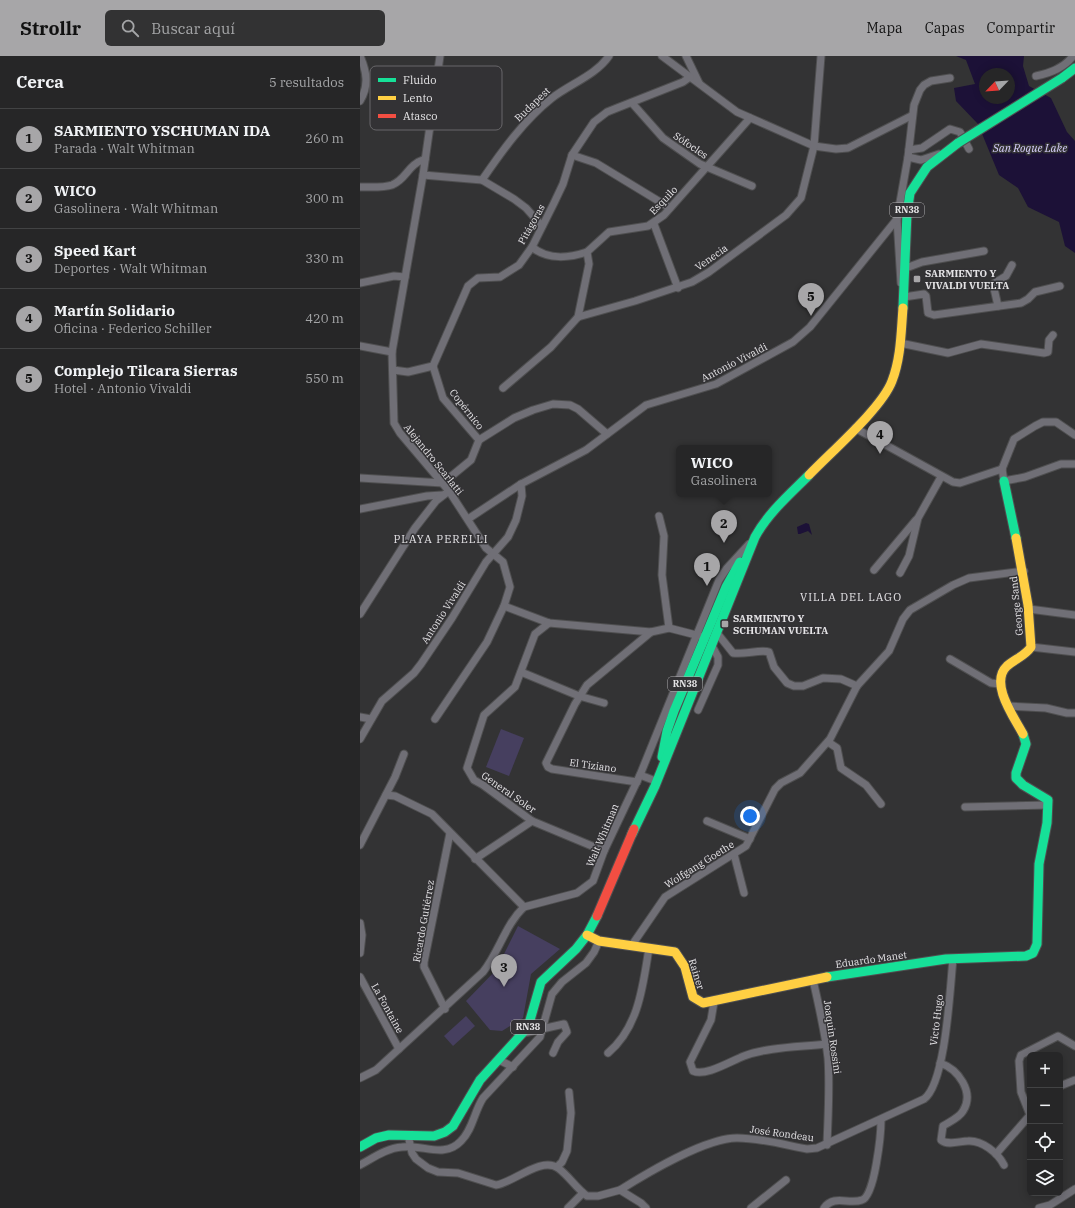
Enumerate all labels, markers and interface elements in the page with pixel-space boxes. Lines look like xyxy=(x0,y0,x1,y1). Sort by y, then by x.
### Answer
search box xyxy=(105,10,385,46)
text: Strollr xyxy=(20,16,81,40)
icon: search xyxy=(119,17,141,39)
text: Buscar aquí xyxy=(151,19,235,38)
text: Mapa xyxy=(867,19,903,37)
text: Capas xyxy=(925,19,965,37)
text: Compartir xyxy=(987,19,1055,37)
legend xyxy=(370,66,502,130)
north arrow xyxy=(979,68,1015,104)
text: Cerca xyxy=(16,71,64,93)
text: Fluido xyxy=(403,73,436,87)
text: 5 resultados xyxy=(269,74,344,91)
street label: Budapest xyxy=(512,84,553,124)
text: Lento xyxy=(403,91,433,105)
text: Atasco xyxy=(403,109,437,123)
text: SARMIENTO YSCHUMAN IDA xyxy=(54,121,270,140)
street label: Sófocles xyxy=(671,129,711,162)
text: 1 xyxy=(25,130,33,147)
text: 260 m xyxy=(305,130,344,147)
text: Parada · Walt Whitman xyxy=(54,140,195,157)
water label: San Roque Lake xyxy=(992,141,1067,155)
text: WICO xyxy=(54,181,96,200)
street label: Esquilo xyxy=(646,183,681,218)
text: 2 xyxy=(25,190,33,207)
text: 300 m xyxy=(305,190,344,207)
text: Gasolinera · Walt Whitman xyxy=(54,200,218,217)
street label: Pitágoras xyxy=(515,202,548,247)
road number: RN38 xyxy=(890,203,924,217)
text: Speed Kart xyxy=(54,241,136,260)
street label: Venecia xyxy=(692,241,731,273)
text: 3 xyxy=(25,250,33,267)
text: 330 m xyxy=(305,250,344,267)
text: Deportes · Walt Whitman xyxy=(54,260,207,277)
place label: SARMIENTO Y VIVALDI VUELTA xyxy=(925,267,1009,292)
marker: SARMIENTO Y VIVALDI VUELTA xyxy=(912,274,922,284)
pin: 5 xyxy=(798,283,824,316)
text: Martín Solidario xyxy=(54,301,175,320)
text: 4 xyxy=(25,310,33,327)
text: 420 m xyxy=(305,310,344,327)
text: Oficina · Federico Schiller xyxy=(54,320,211,337)
street label: Antonio Vivaldi xyxy=(699,340,769,385)
text: Complejo Tilcara Sierras xyxy=(54,361,238,380)
text: 5 xyxy=(25,370,33,387)
text: 550 m xyxy=(305,370,344,387)
text: Hotel · Antonio Vivaldi xyxy=(54,380,191,397)
street label: Copérnico xyxy=(447,386,487,433)
street label: Alejandro Scarlatti xyxy=(401,421,466,498)
pin: 4 xyxy=(867,421,893,454)
popup xyxy=(676,445,772,497)
text: WICO xyxy=(691,453,733,472)
text: Gasolinera xyxy=(691,472,757,489)
pin: 2 xyxy=(711,510,737,543)
district label: PLAYA PERELLI xyxy=(393,532,489,546)
pin: 1 xyxy=(694,553,720,586)
street label: George Sand xyxy=(1007,576,1026,636)
street label: Antonio Vivaldi xyxy=(418,578,469,646)
district label: VILLA DEL LAGO xyxy=(800,590,902,604)
place label: SARMIENTO Y SCHUMAN VUELTA xyxy=(733,612,828,637)
marker: SARMIENTO Y SCHUMAN VUELTA xyxy=(720,619,730,629)
road number: RN38 xyxy=(668,677,702,691)
street label: El Tiziano xyxy=(569,756,618,775)
street label: General Soler xyxy=(479,769,539,816)
street label: Walt Whitman xyxy=(583,801,622,869)
your location xyxy=(740,806,760,826)
street label: Wolfgang Goethe xyxy=(662,838,737,891)
street label: Ricardo Gutiérrez xyxy=(410,879,437,963)
street label: Eduardo Manet xyxy=(835,948,908,971)
pin: 3 xyxy=(491,954,517,987)
street label: Rainer xyxy=(686,957,708,992)
street label: La Fontaine xyxy=(368,981,407,1036)
street label: Victo Hugo xyxy=(927,993,946,1046)
street label: Joaquin Rossini xyxy=(821,999,844,1075)
road number: RN38 xyxy=(511,1020,545,1034)
map controls xyxy=(1027,1052,1063,1196)
button: + xyxy=(1027,1052,1063,1088)
button: − xyxy=(1027,1088,1063,1124)
street label: José Rondeau xyxy=(749,1123,815,1144)
button: locate xyxy=(1027,1124,1063,1160)
button: layers xyxy=(1027,1160,1063,1196)

